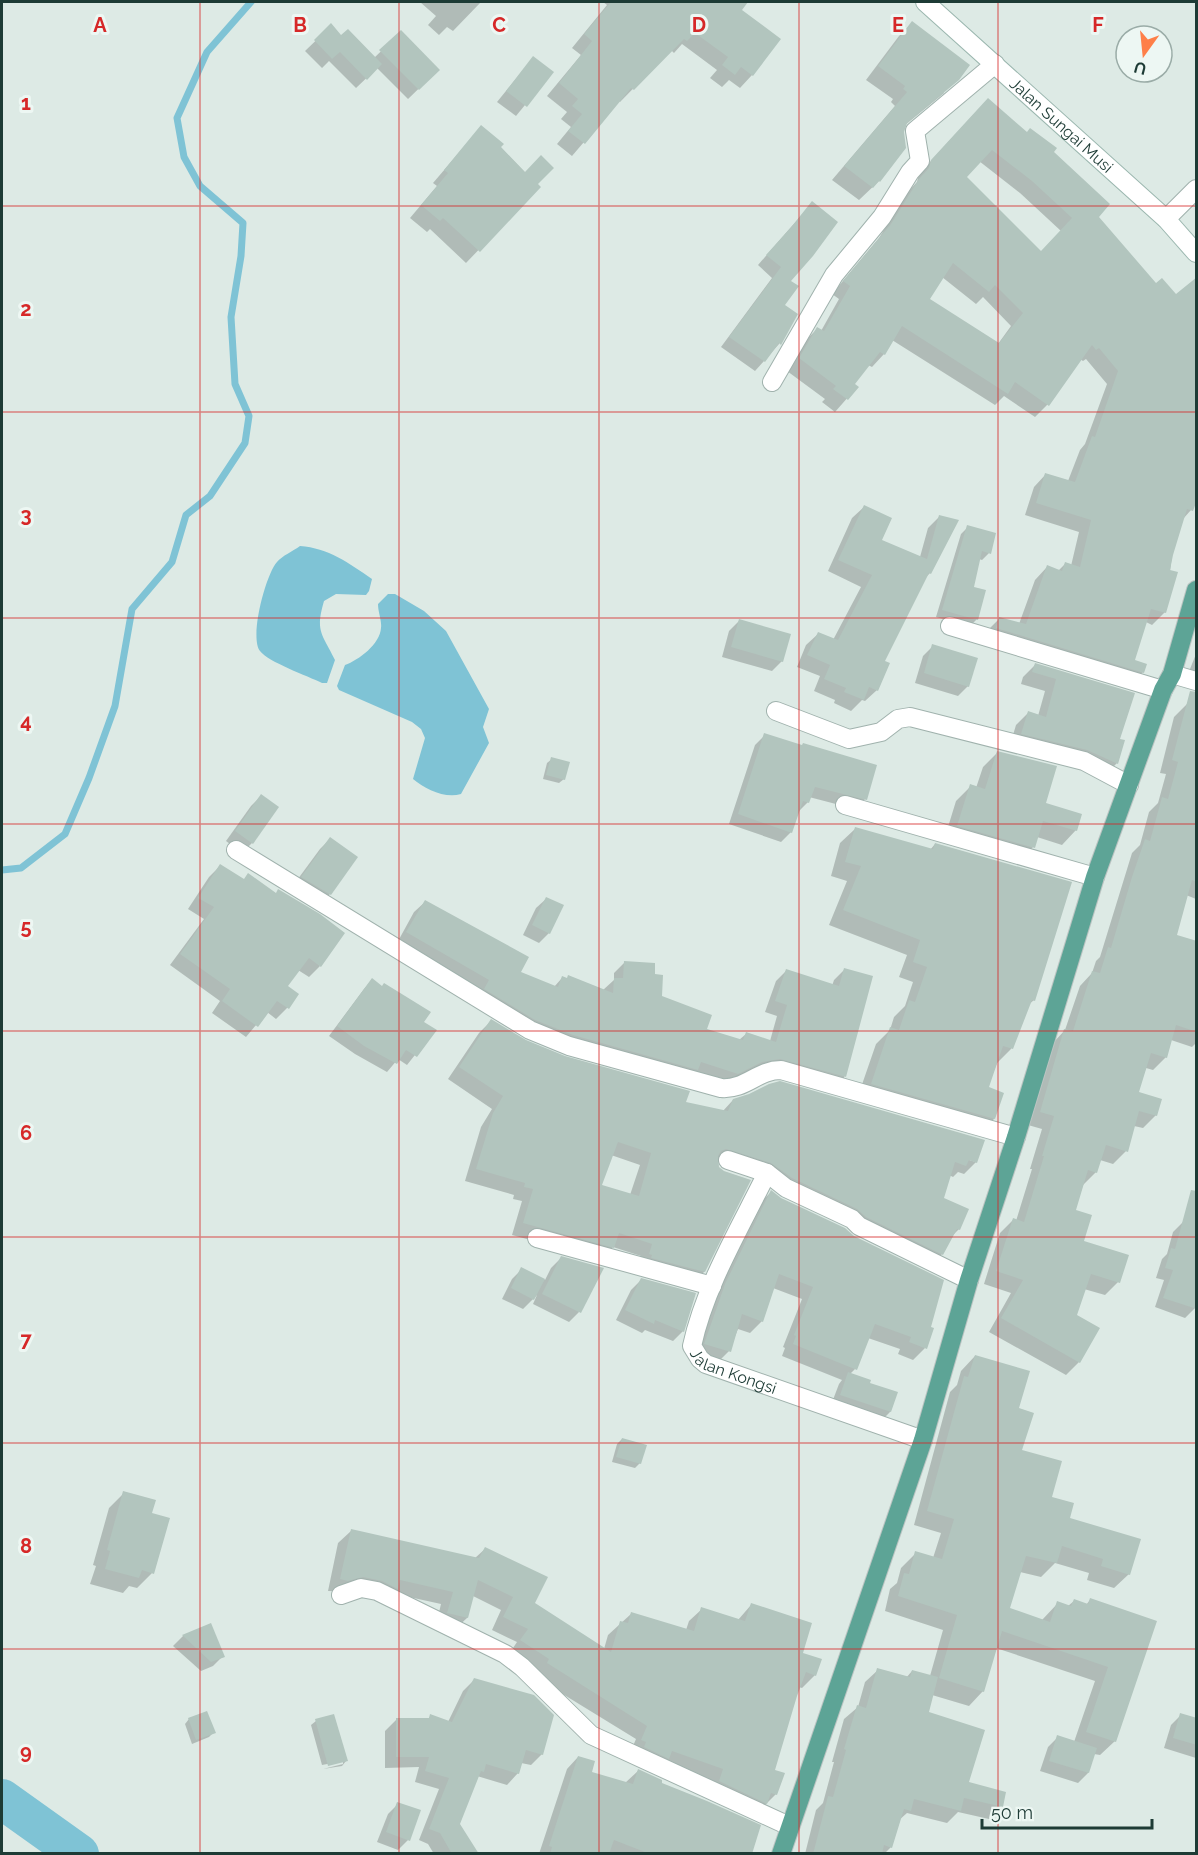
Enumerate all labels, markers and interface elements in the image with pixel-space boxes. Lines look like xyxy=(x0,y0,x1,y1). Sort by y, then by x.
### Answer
text: A xyxy=(93,13,107,37)
text: B xyxy=(293,13,307,37)
text: C xyxy=(492,13,506,37)
text: D xyxy=(692,13,706,37)
text: E xyxy=(892,13,904,37)
text: F xyxy=(1092,13,1104,37)
north arrow xyxy=(1114,24,1174,84)
text: U xyxy=(1132,57,1149,79)
street label: Jalan Sungai Musi xyxy=(1006,74,1117,176)
text: 1 xyxy=(21,91,31,115)
text: 2 xyxy=(20,297,32,321)
text: 3 xyxy=(20,503,32,527)
text: 4 xyxy=(20,709,32,733)
text: 5 xyxy=(20,915,32,939)
text: 6 xyxy=(20,1121,32,1145)
text: 7 xyxy=(20,1328,32,1352)
street label: Jalan Kongsi xyxy=(686,1345,779,1397)
text: 8 xyxy=(20,1534,32,1558)
text: 9 xyxy=(20,1740,32,1764)
scale bar xyxy=(982,1792,1152,1830)
text: 50 m xyxy=(991,1802,1033,1823)

